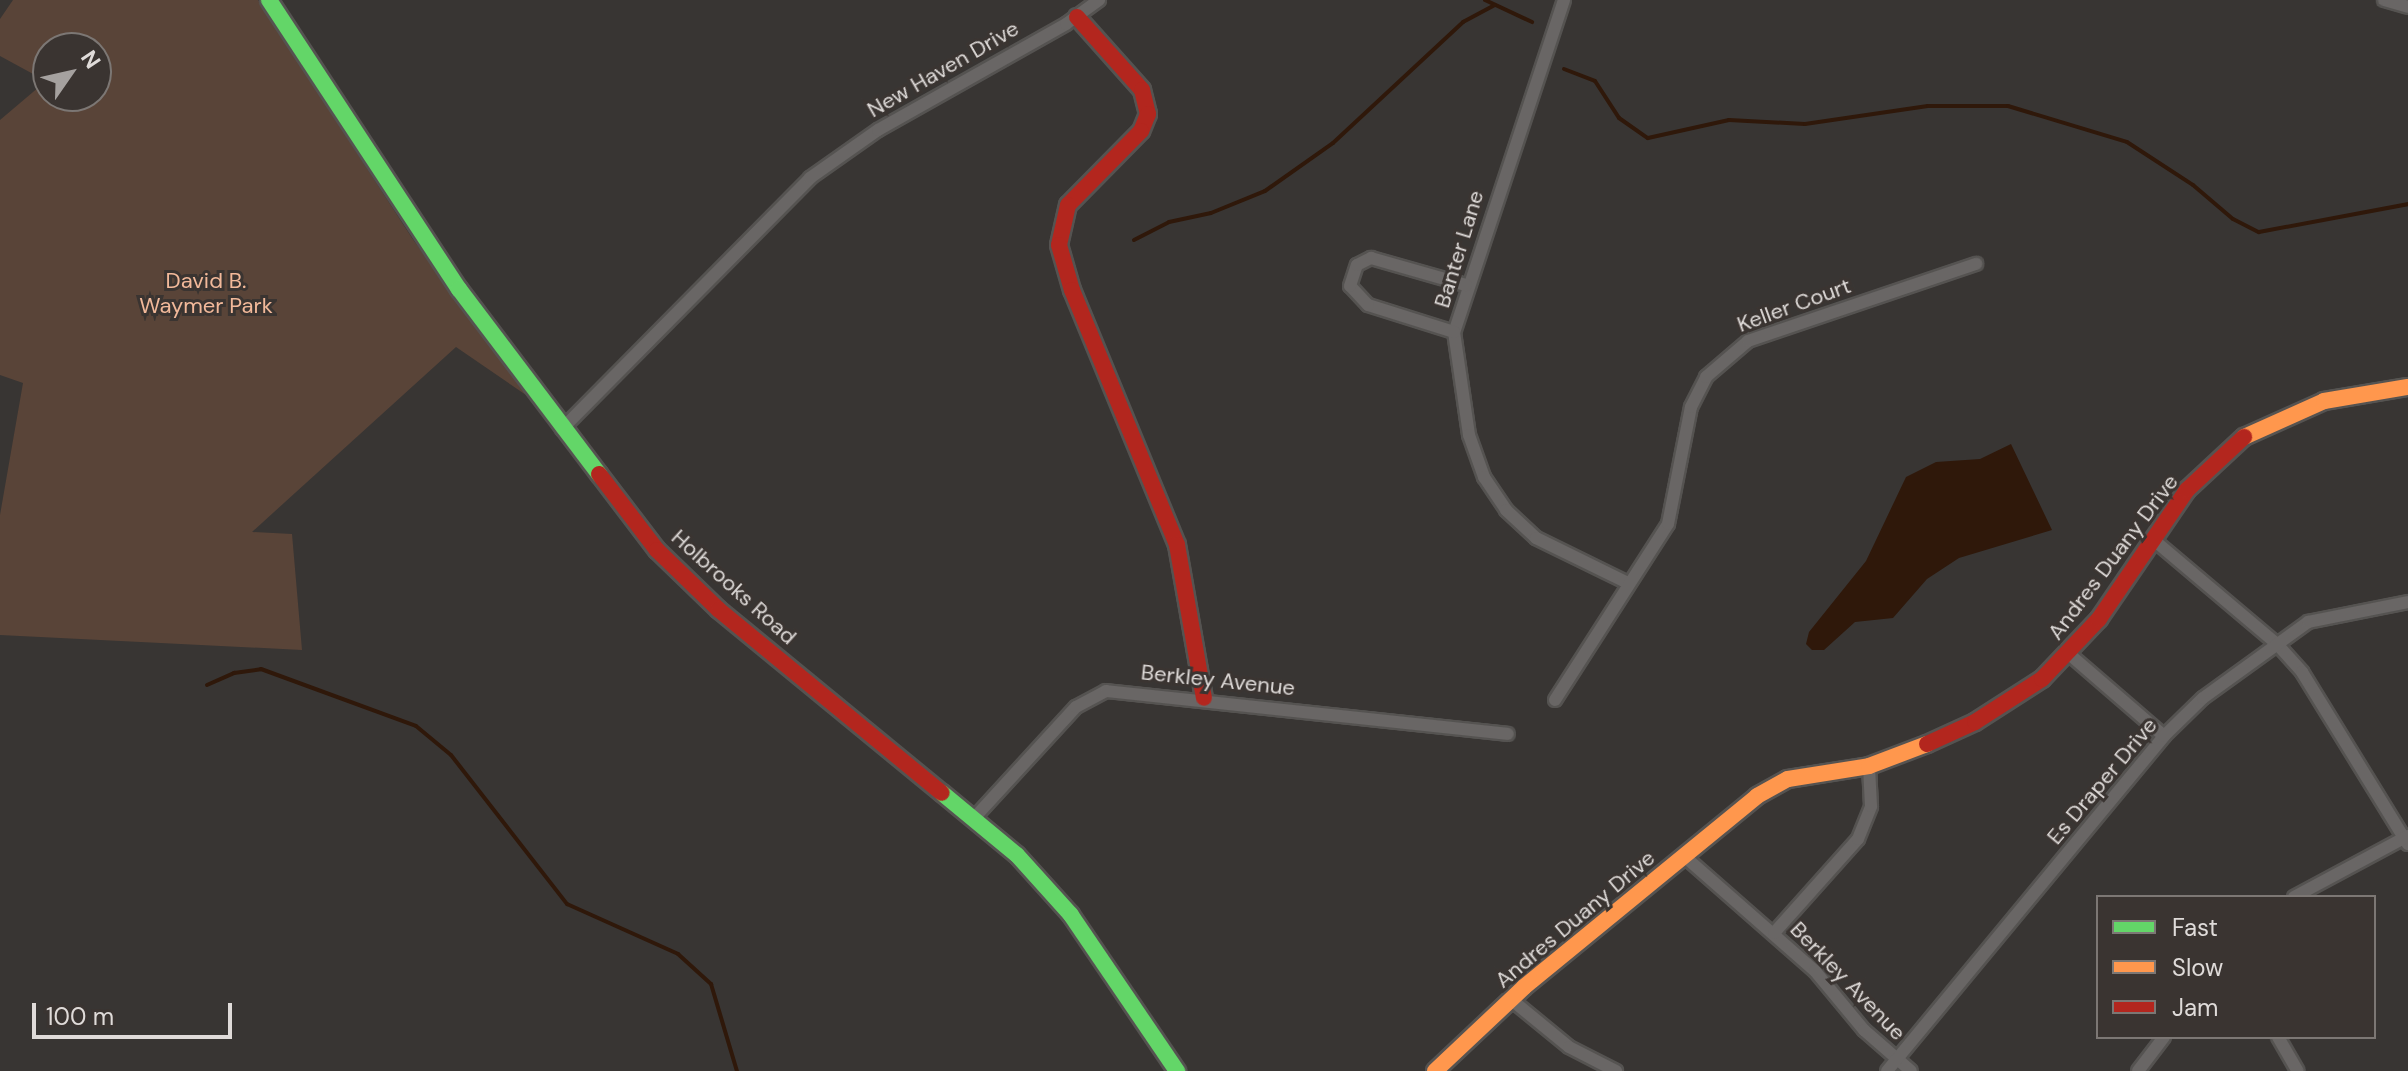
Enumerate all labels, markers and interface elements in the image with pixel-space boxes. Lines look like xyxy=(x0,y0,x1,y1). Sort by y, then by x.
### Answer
street label: New Haven Drive xyxy=(863,15,1023,123)
north arrow xyxy=(32,32,112,112)
text: N xyxy=(74,45,107,74)
street label: Banter Lane xyxy=(1429,187,1489,311)
park label: David B. Waymer Park xyxy=(139,267,273,318)
street label: Keller Court xyxy=(1734,272,1854,338)
street label: Andres Duany Drive xyxy=(2042,469,2184,645)
street label: Holbrooks Road xyxy=(666,524,802,650)
street label: Berkley Avenue xyxy=(1140,659,1296,701)
street label: Es Draper Drive xyxy=(2041,712,2163,850)
street label: Andres Duany Drive xyxy=(1490,845,1660,993)
legend xyxy=(2096,895,2376,1039)
text: Fast xyxy=(2172,912,2218,943)
street label: Berkley Avenue xyxy=(1785,916,1911,1046)
text: Slow xyxy=(2172,952,2223,983)
scale bar xyxy=(36,987,236,1037)
text: Jam xyxy=(2172,992,2218,1023)
text: 100 m xyxy=(46,1001,114,1032)

